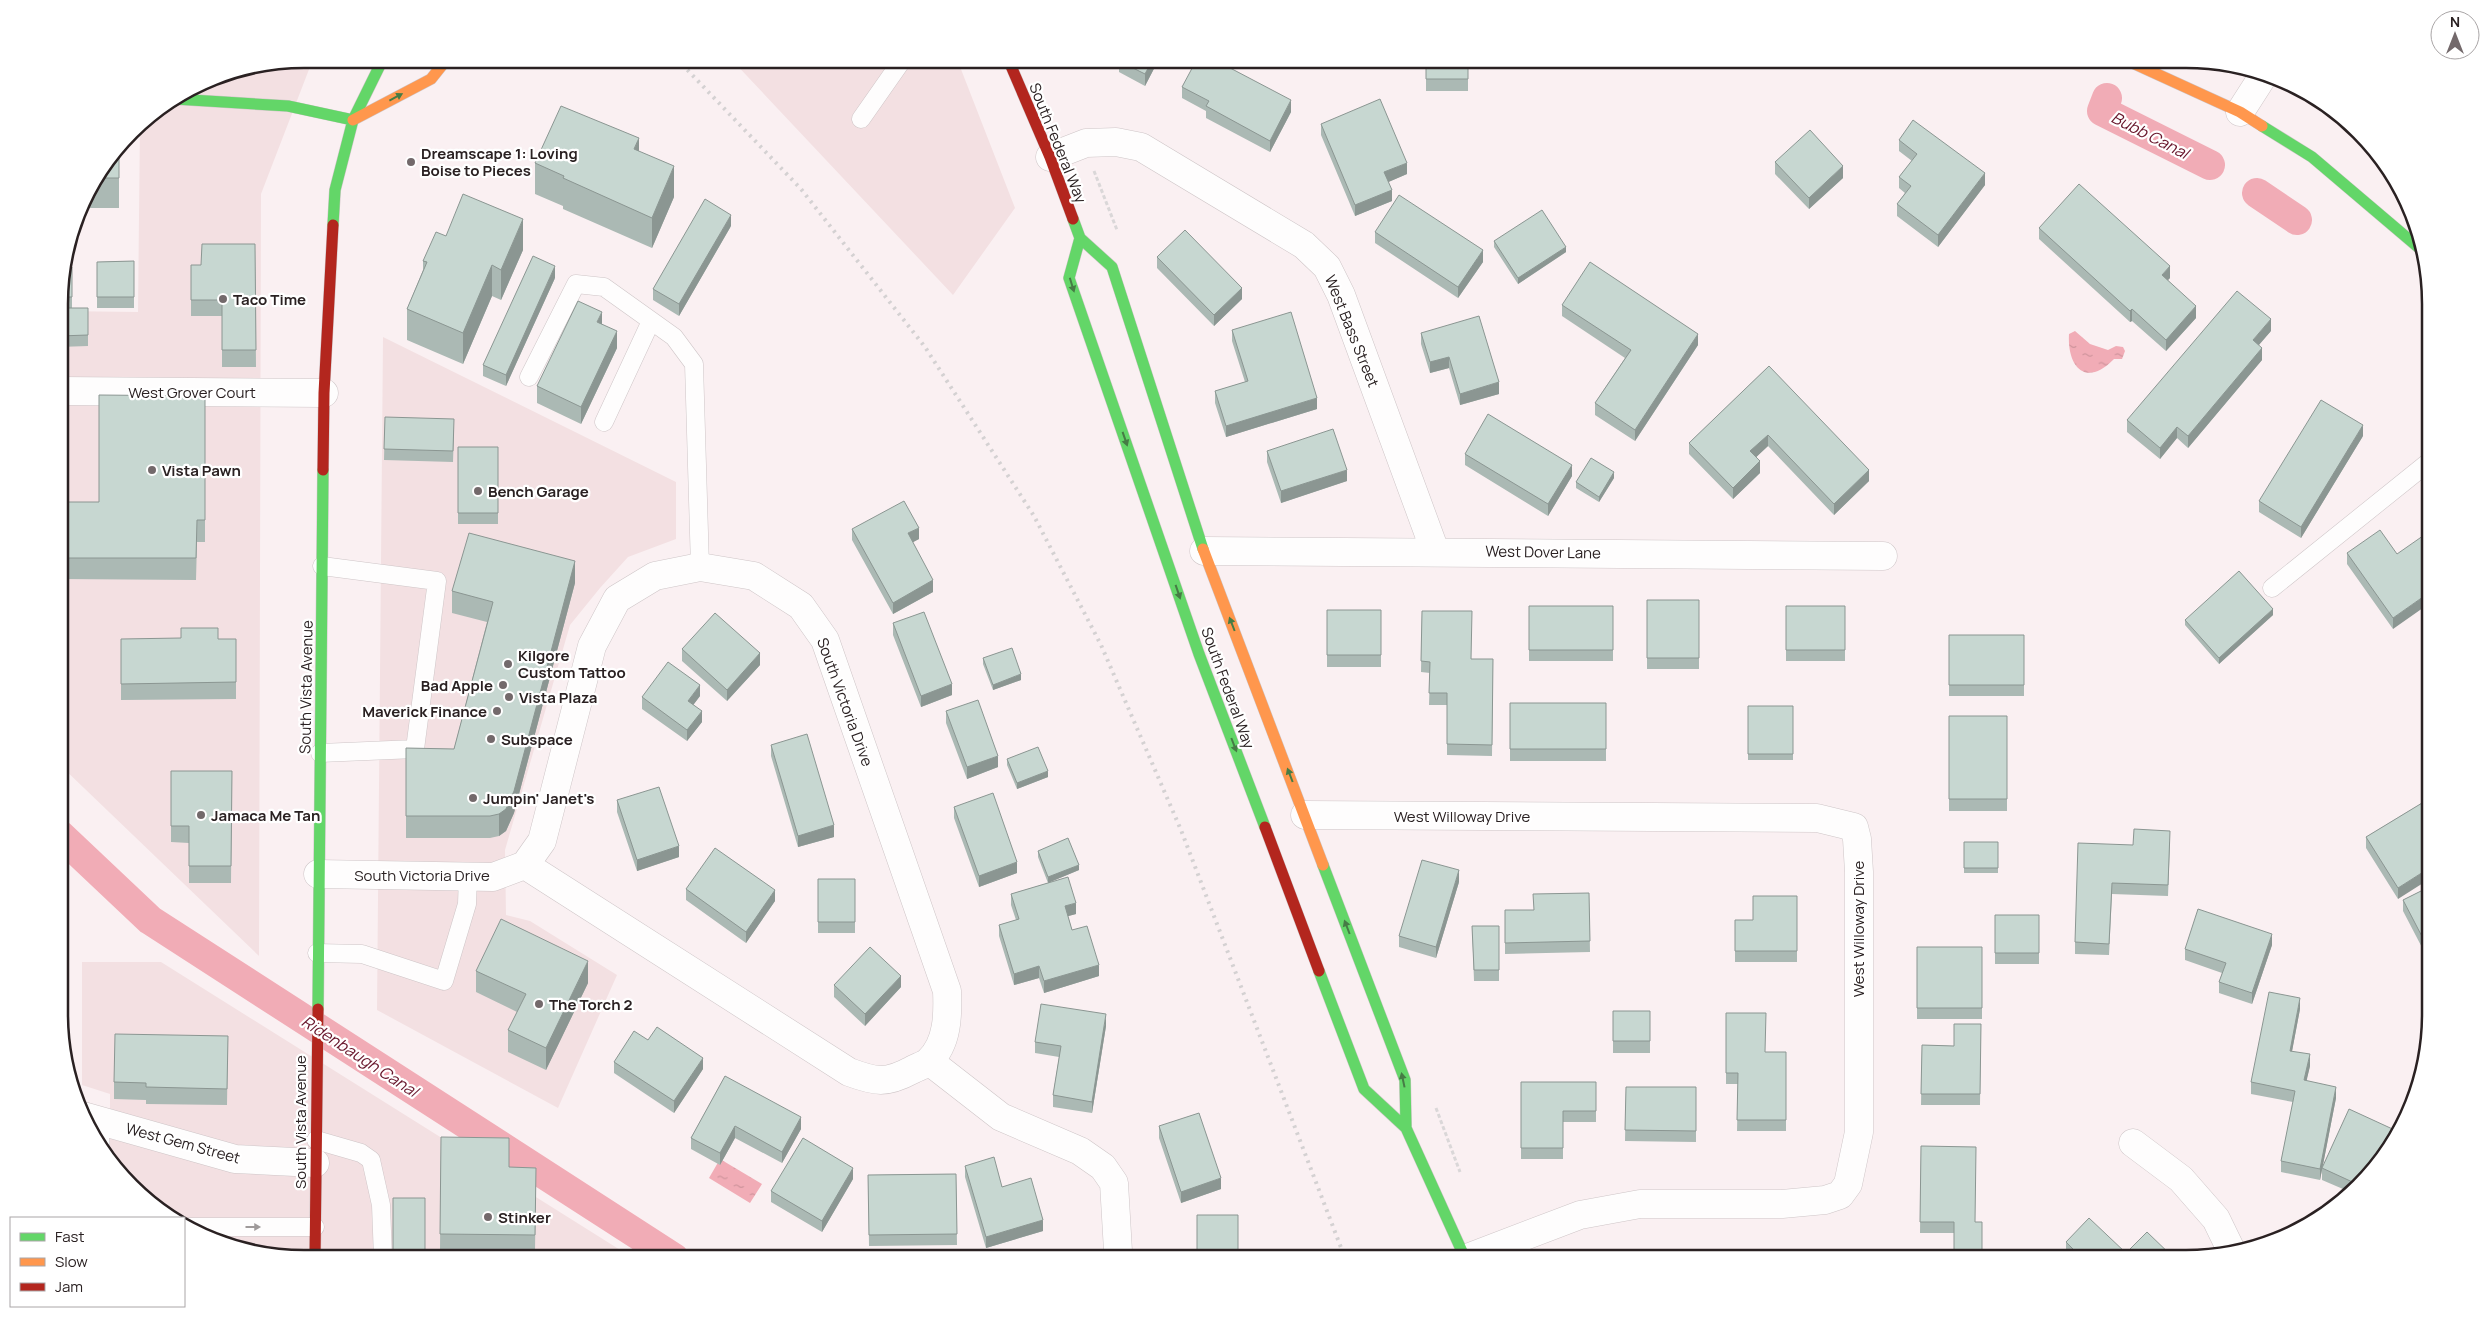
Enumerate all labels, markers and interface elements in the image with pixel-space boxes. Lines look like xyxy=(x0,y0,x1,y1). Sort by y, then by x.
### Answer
north arrow xyxy=(2430,10,2480,60)
text: N xyxy=(2450,12,2460,31)
street label: South Federal Way xyxy=(1024,80,1092,206)
one-way arrow xyxy=(389,93,404,101)
water label: Bubb Canal xyxy=(2108,106,2194,165)
place label: Dreamscape 1: Loving Boise to Pieces xyxy=(421,143,578,181)
marker: Dreamscape 1: Loving Boise to Pieces xyxy=(405,156,417,168)
street label: West Bass Street xyxy=(1320,272,1384,390)
one-way arrow xyxy=(1069,278,1076,293)
place label: Taco Time xyxy=(233,289,306,310)
marker: Taco Time xyxy=(217,293,229,305)
street label: West Grover Court xyxy=(128,382,256,403)
one-way arrow xyxy=(1121,432,1129,447)
place label: Vista Pawn xyxy=(162,460,241,481)
marker: Vista Pawn xyxy=(146,464,158,476)
place label: Bench Garage xyxy=(488,481,589,502)
marker: Bench Garage xyxy=(472,485,484,497)
street label: West Dover Lane xyxy=(1485,540,1601,564)
one-way arrow xyxy=(1175,585,1182,600)
one-way arrow xyxy=(1228,616,1235,631)
street label: South Vista Avenue xyxy=(294,620,318,754)
street label: South Federal Way xyxy=(1196,624,1260,752)
street label: South Victoria Drive xyxy=(812,635,878,769)
place label: Kilgore Custom Tattoo xyxy=(518,645,626,683)
marker: Kilgore Custom Tattoo xyxy=(502,658,514,670)
place label: Bad Apple xyxy=(421,675,493,696)
marker: Bad Apple xyxy=(497,679,509,691)
place label: Vista Plaza xyxy=(519,687,597,708)
marker: Vista Plaza xyxy=(503,691,515,703)
place label: Maverick Finance xyxy=(362,701,487,722)
marker: Maverick Finance xyxy=(491,705,503,717)
place label: Subspace xyxy=(501,729,573,750)
marker: Subspace xyxy=(485,733,497,745)
one-way arrow xyxy=(1230,738,1238,752)
one-way arrow xyxy=(1285,768,1293,783)
place label: Jumpin' Janet's xyxy=(483,788,594,809)
marker: Jumpin' Janet's xyxy=(467,792,479,804)
place label: Jamaca Me Tan xyxy=(211,805,320,826)
street label: West Willoway Drive xyxy=(1394,806,1530,827)
marker: Jamaca Me Tan xyxy=(195,809,207,821)
street label: West Willoway Drive xyxy=(1848,861,1869,997)
street label: South Victoria Drive xyxy=(354,865,490,886)
one-way arrow xyxy=(1343,920,1350,935)
place label: The Torch 2 xyxy=(549,994,633,1015)
marker: The Torch 2 xyxy=(533,998,545,1010)
water label: Ridenbaugh Canal xyxy=(298,1010,424,1103)
street label: South Vista Avenue xyxy=(290,1055,311,1189)
one-way arrow xyxy=(1399,1072,1407,1087)
street label: West Gem Street xyxy=(123,1118,243,1168)
place label: Stinker xyxy=(498,1207,551,1228)
marker: Stinker xyxy=(482,1211,494,1223)
legend xyxy=(10,1217,185,1307)
one-way arrow xyxy=(245,1223,261,1231)
text: Fast xyxy=(55,1226,84,1247)
text: Slow xyxy=(55,1251,88,1272)
text: Jam xyxy=(55,1276,83,1297)

